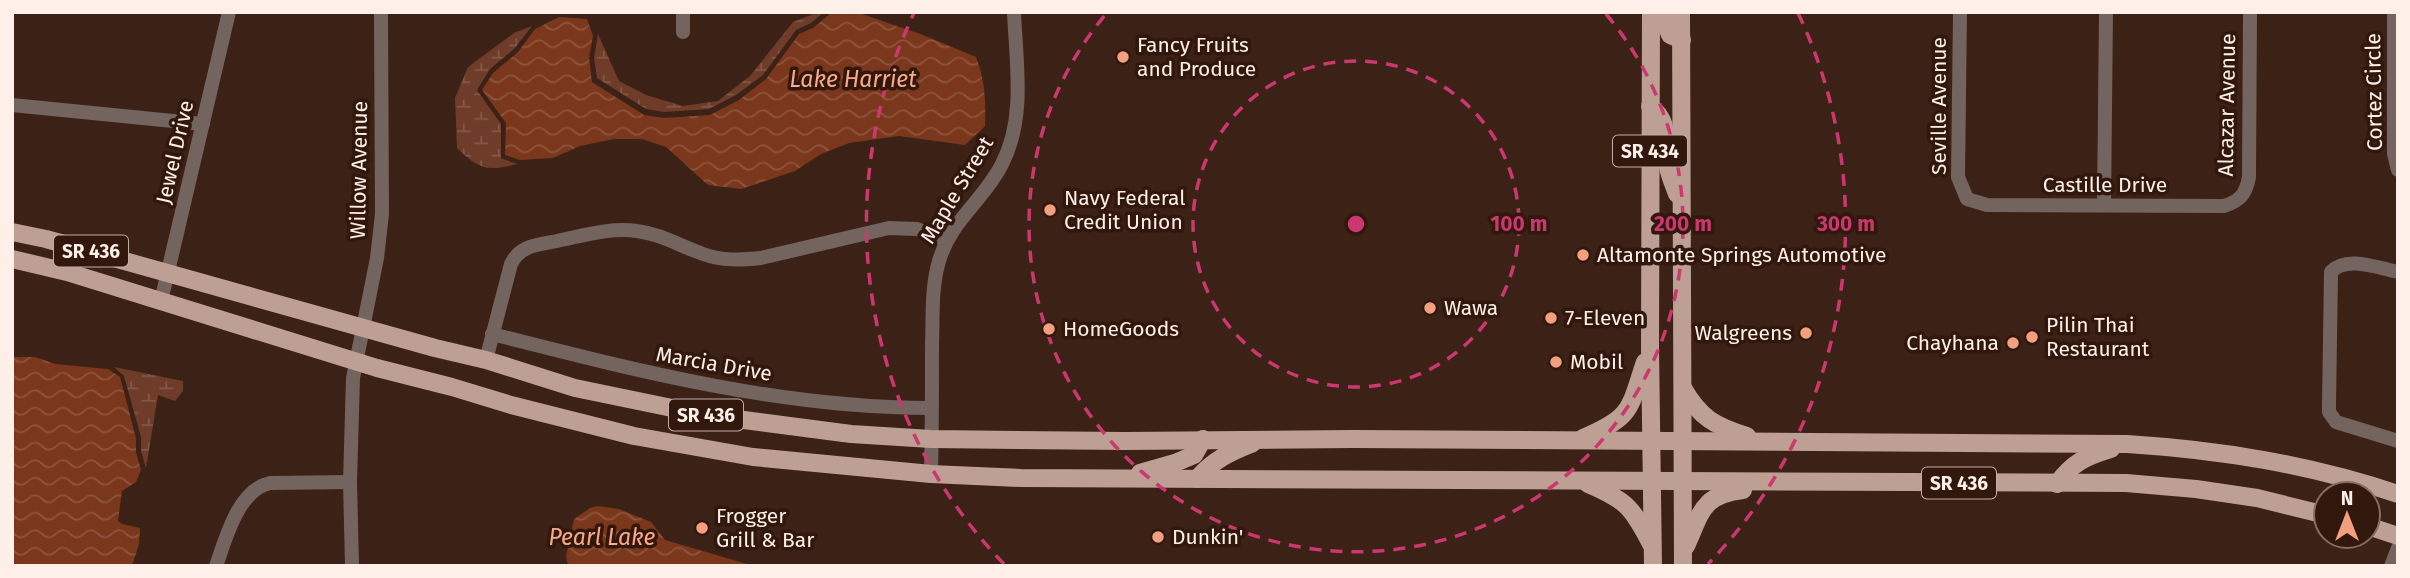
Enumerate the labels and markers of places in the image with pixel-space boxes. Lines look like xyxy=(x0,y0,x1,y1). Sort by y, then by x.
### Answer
place label: Fancy Fruits and Produce xyxy=(1137,32,1256,82)
marker: Fancy Fruits and Produce xyxy=(1115,49,1131,65)
place label: Navy Federal Credit Union xyxy=(1064,185,1185,235)
marker: Navy Federal Credit Union xyxy=(1042,202,1058,218)
centre of rings xyxy=(1344,212,1368,236)
place label: Altamonte Springs Automotive xyxy=(1597,242,1887,268)
marker: Altamonte Springs Automotive xyxy=(1575,247,1591,263)
place label: Wawa xyxy=(1444,295,1498,321)
marker: Wawa xyxy=(1422,300,1438,316)
place label: 7-Eleven xyxy=(1565,305,1645,331)
marker: 7-Eleven xyxy=(1543,310,1559,326)
place label: Pilin Thai Restaurant xyxy=(2046,312,2150,362)
place label: HomeGoods xyxy=(1063,316,1179,342)
place label: Walgreens xyxy=(1695,320,1792,346)
marker: HomeGoods xyxy=(1041,321,1057,337)
marker: Walgreens xyxy=(1798,325,1814,341)
marker: Pilin Thai Restaurant xyxy=(2024,329,2040,345)
place label: Chayhana xyxy=(1906,330,1999,356)
marker: Chayhana xyxy=(2005,335,2021,351)
place label: Mobil xyxy=(1570,349,1623,375)
marker: Mobil xyxy=(1548,354,1564,370)
place label: Frogger Grill & Bar xyxy=(716,503,814,553)
marker: Frogger Grill & Bar xyxy=(694,520,710,536)
place label: Dunkin' xyxy=(1172,524,1243,550)
marker: Dunkin' xyxy=(1150,529,1166,545)

